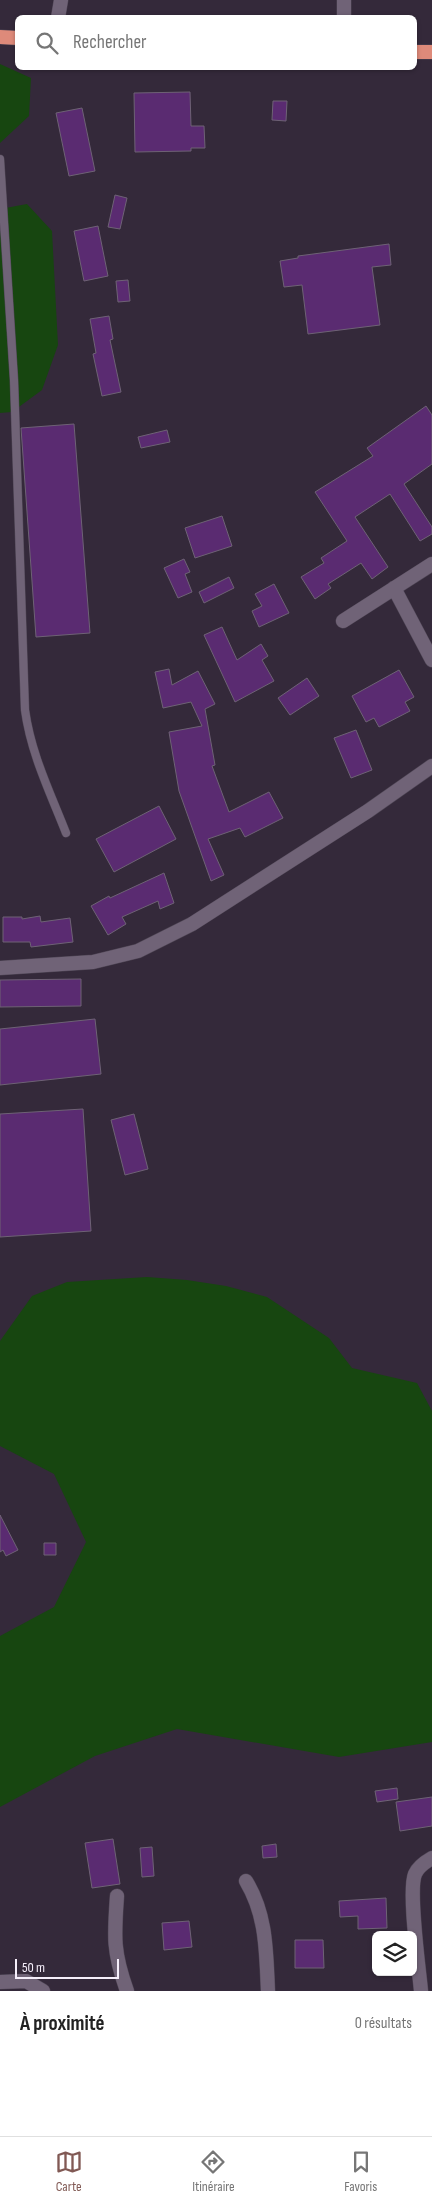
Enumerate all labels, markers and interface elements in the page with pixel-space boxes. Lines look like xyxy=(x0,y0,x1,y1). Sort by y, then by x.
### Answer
search box xyxy=(15,15,417,70)
icon: search xyxy=(33,29,61,57)
text: Rechercher xyxy=(73,31,147,54)
map controls xyxy=(372,1931,417,1976)
button: layers xyxy=(372,1931,417,1976)
scale bar xyxy=(15,1956,119,1979)
text: 50 m xyxy=(22,1959,45,1976)
text: À proximité xyxy=(20,2011,105,2036)
text: 0 résultats xyxy=(355,2014,412,2033)
tab: Carte xyxy=(55,2148,83,2195)
tab: Itinéraire xyxy=(192,2148,235,2195)
tab: Favoris xyxy=(344,2148,377,2195)

